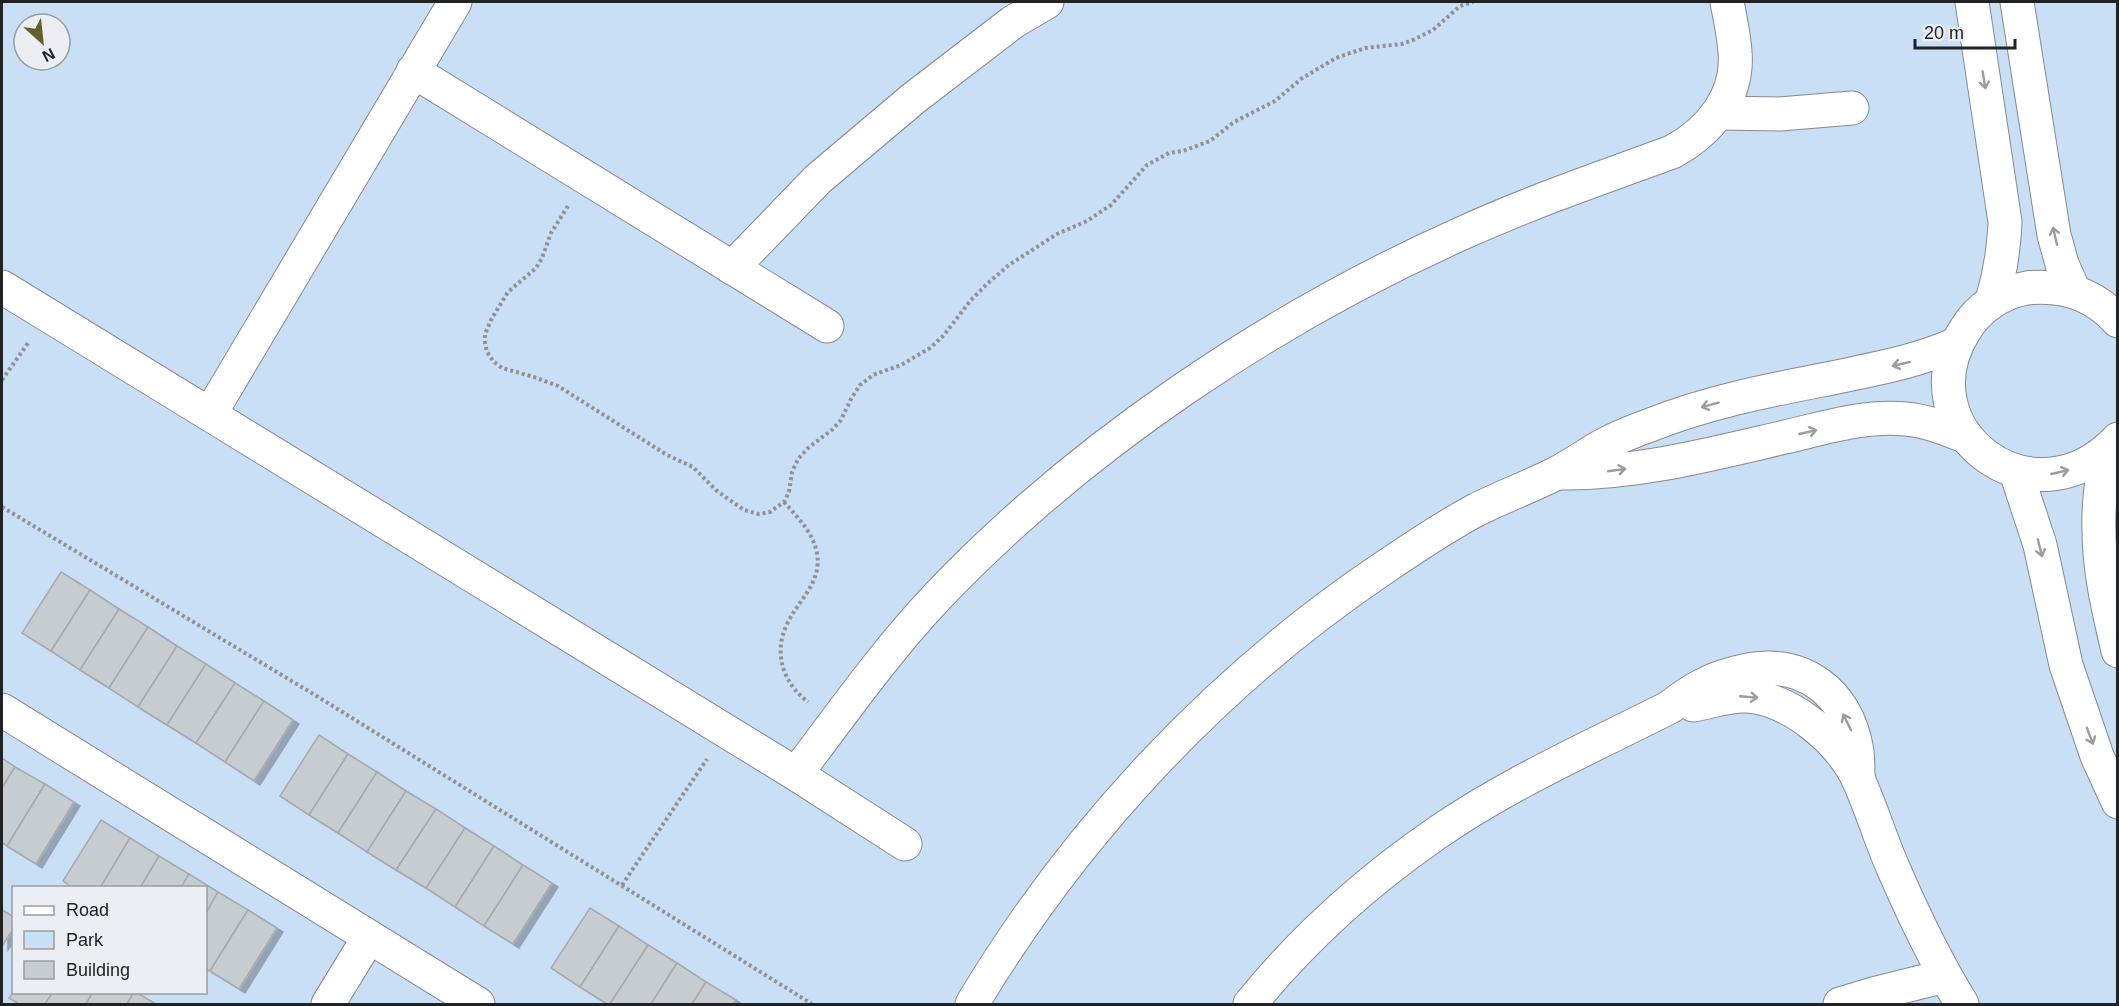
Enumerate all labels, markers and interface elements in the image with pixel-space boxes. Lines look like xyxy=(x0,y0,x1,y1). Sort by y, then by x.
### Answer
north arrow xyxy=(12,12,72,72)
scale bar xyxy=(1915,12,2016,50)
text: 20 m xyxy=(1924,23,1964,43)
text: N xyxy=(40,45,58,65)
one-way arrow xyxy=(1979,70,1990,89)
one-way arrow xyxy=(2048,227,2060,246)
one-way arrow xyxy=(1892,358,1911,370)
one-way arrow xyxy=(1701,399,1720,411)
one-way arrow xyxy=(1799,425,1818,437)
one-way arrow xyxy=(1607,465,1627,476)
one-way arrow xyxy=(2051,466,2070,478)
one-way arrow xyxy=(2035,538,2046,557)
one-way arrow xyxy=(1738,692,1758,703)
one-way arrow xyxy=(1841,713,1853,731)
one-way arrow xyxy=(2085,726,2096,745)
legend xyxy=(12,886,207,994)
text: Road xyxy=(66,900,109,920)
text: Park xyxy=(66,930,104,950)
text: Building xyxy=(66,960,130,980)

